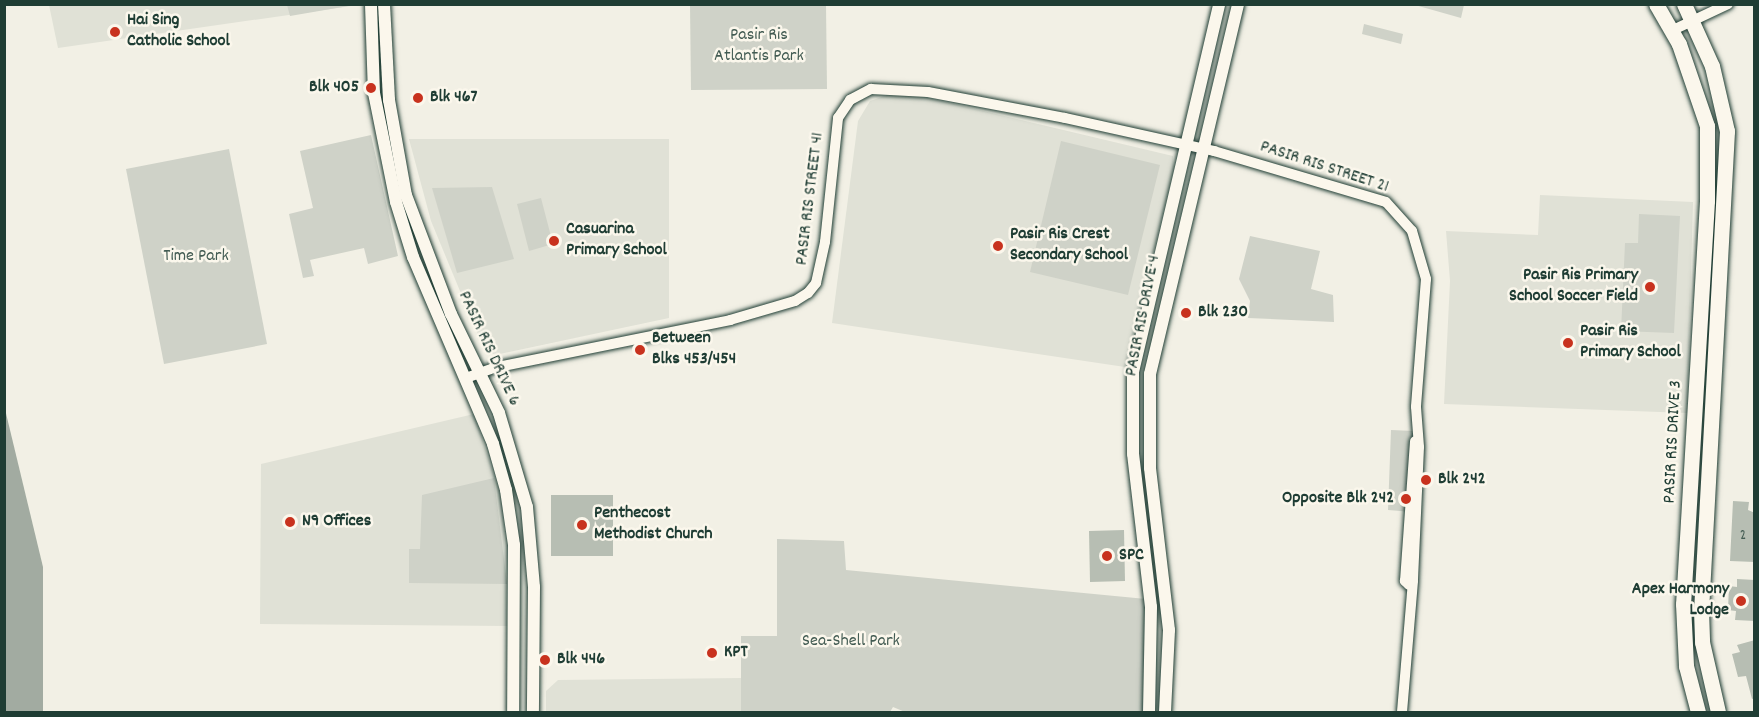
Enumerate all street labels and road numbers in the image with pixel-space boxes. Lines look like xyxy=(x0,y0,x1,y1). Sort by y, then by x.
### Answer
street label: PASIR RIS STREET 41 xyxy=(792,131,830,267)
street label: PASIR RIS STREET 21 xyxy=(1257,137,1391,199)
street label: PASIR RIS DRIVE 4 xyxy=(1122,254,1166,378)
street label: PASIR RIS DRIVE 6 xyxy=(452,288,524,410)
street label: PASIR RIS DRIVE 3 xyxy=(1660,380,1688,504)

